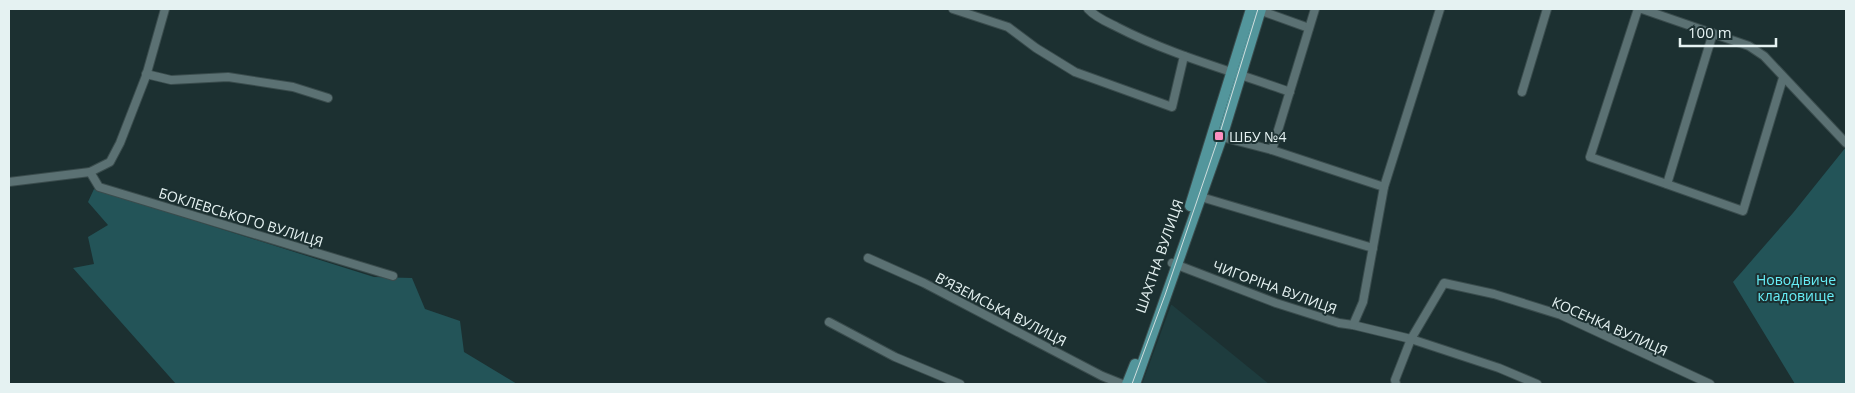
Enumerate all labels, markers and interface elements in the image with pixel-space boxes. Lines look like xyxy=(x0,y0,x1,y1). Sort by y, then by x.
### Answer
scale bar xyxy=(1680,15,1776,47)
text: 100 m xyxy=(1688,22,1732,42)
place label: ШБУ №4 xyxy=(1229,127,1287,146)
marker: ШБУ №4 xyxy=(1213,130,1225,142)
street label: БОКЛЕВСЬКОГО ВУЛИЦЯ xyxy=(156,183,326,251)
street label: ШАХТНА ВУЛИЦЯ xyxy=(1131,197,1187,315)
street label: ЧИГОРІНА ВУЛИЦЯ xyxy=(1210,256,1340,318)
street label: В’ЯЗЕМСЬКА ВУЛИЦЯ xyxy=(932,268,1070,350)
park label: Новодівиче кладовище xyxy=(1756,270,1836,305)
street label: КОСЕНКА ВУЛИЦЯ xyxy=(1549,292,1671,360)

